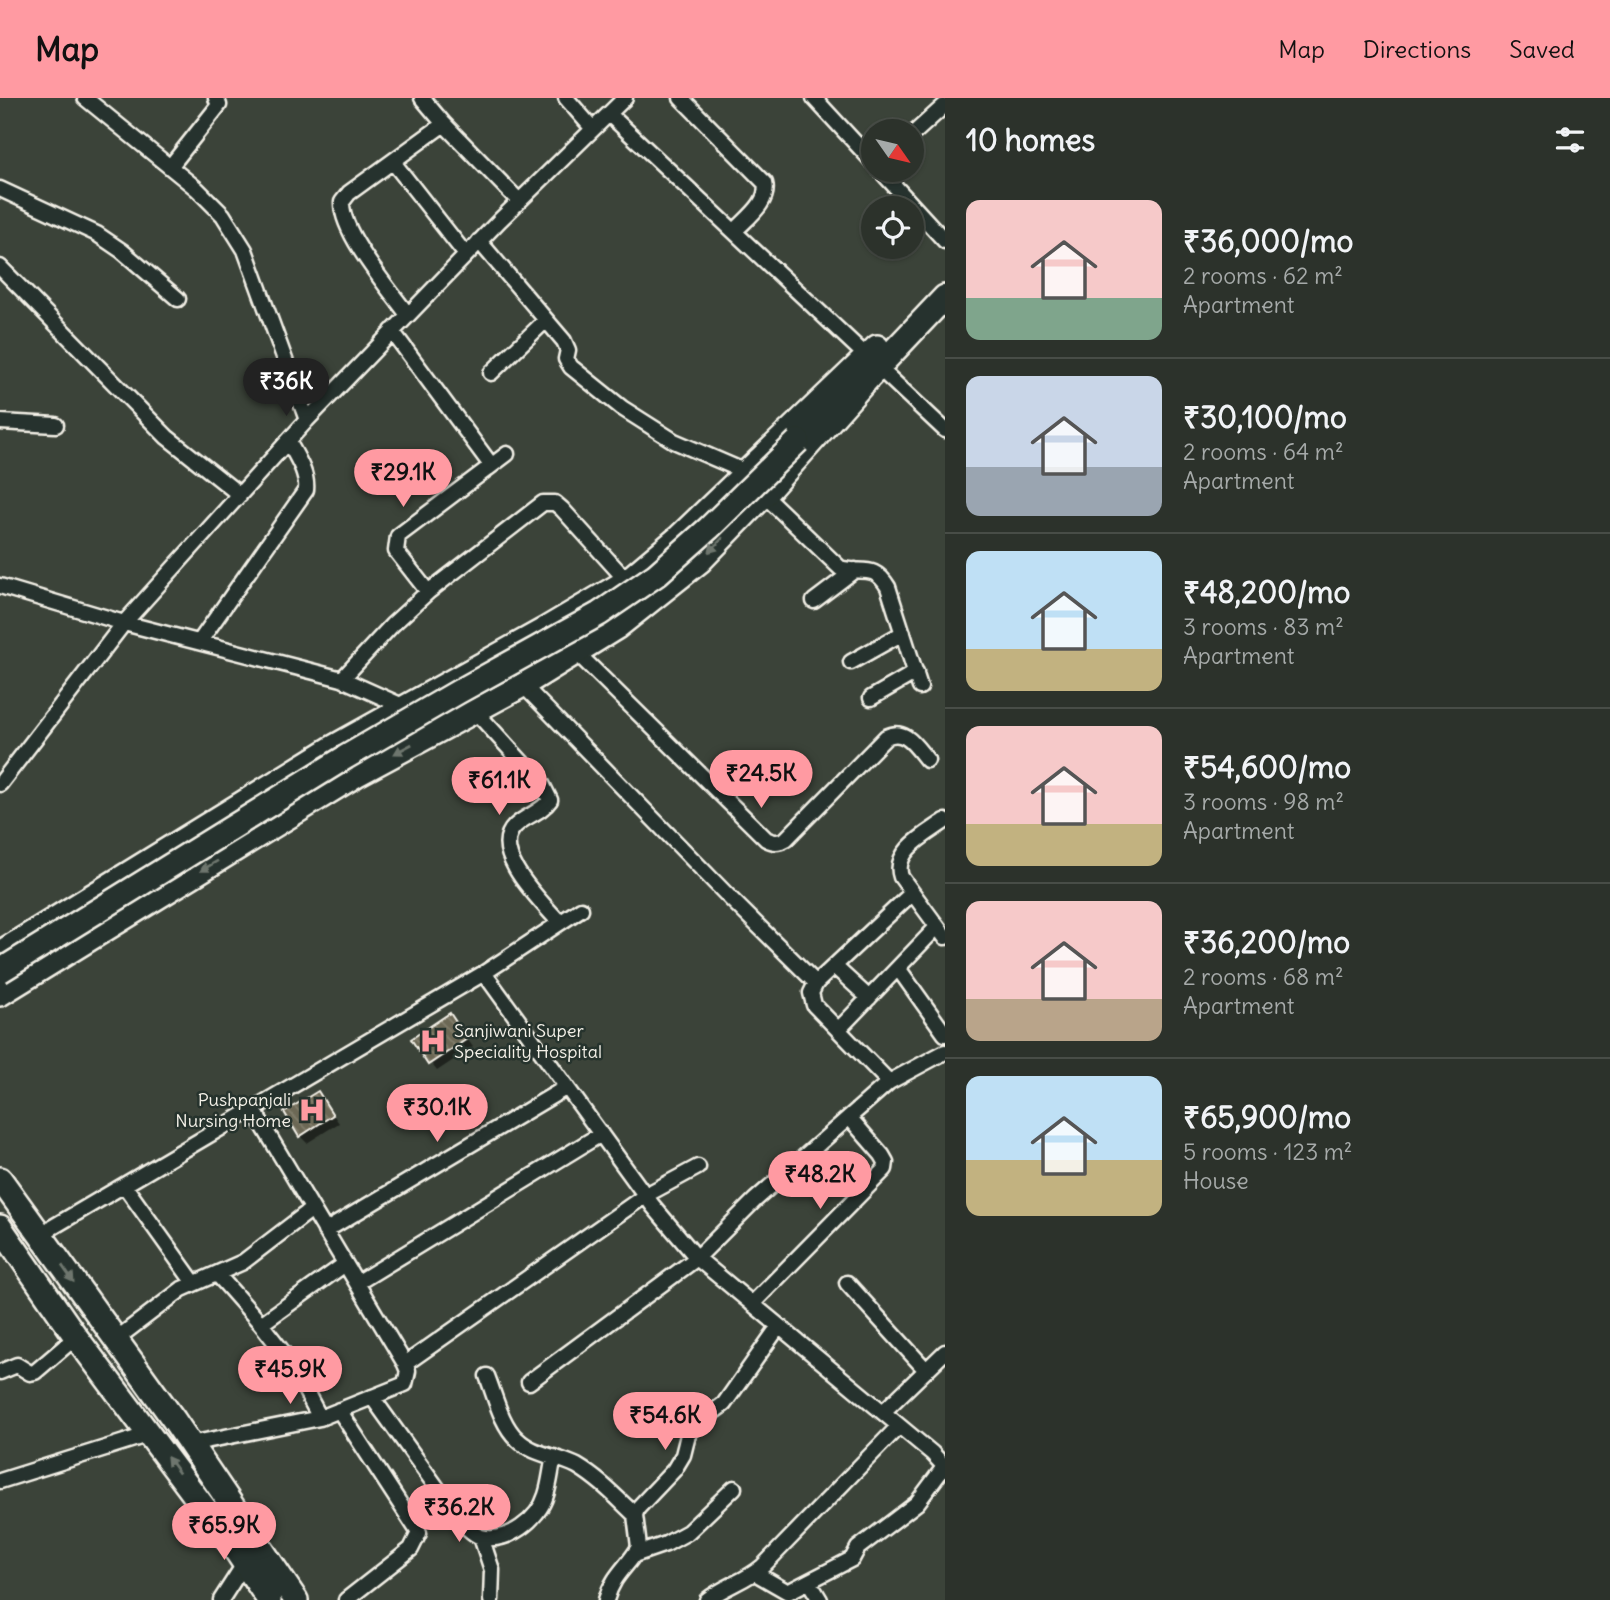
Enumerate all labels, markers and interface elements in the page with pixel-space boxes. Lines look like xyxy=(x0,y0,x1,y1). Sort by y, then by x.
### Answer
text: Map xyxy=(35,28,99,70)
text: Map xyxy=(1278,34,1325,64)
text: Directions xyxy=(1363,34,1471,64)
text: Saved xyxy=(1509,34,1575,64)
north arrow xyxy=(861,119,924,182)
map controls xyxy=(861,119,924,259)
text: 10 homes xyxy=(966,121,1095,159)
icon: filters xyxy=(1551,121,1589,159)
button: locate xyxy=(861,196,924,259)
text: ₹36,000/mo xyxy=(1183,222,1353,260)
icon: home xyxy=(1022,228,1106,312)
text: 2 rooms · 62 m² xyxy=(1183,261,1343,290)
text: Apartment xyxy=(1183,290,1295,319)
pin: ₹36K xyxy=(245,358,327,418)
text: ₹36K xyxy=(259,366,313,395)
text: ₹30,100/mo xyxy=(1183,398,1347,436)
icon: home xyxy=(1022,404,1106,488)
text: 2 rooms · 64 m² xyxy=(1183,437,1344,466)
pin: ₹29.1K xyxy=(346,450,460,509)
text: ₹29.1K xyxy=(370,457,436,486)
text: Apartment xyxy=(1183,466,1295,495)
one-way arrow xyxy=(708,536,724,553)
text: ₹48,200/mo xyxy=(1183,573,1350,611)
icon: home xyxy=(1022,579,1106,663)
text: 3 rooms · 83 m² xyxy=(1183,612,1344,641)
text: Apartment xyxy=(1183,641,1295,670)
one-way arrow xyxy=(394,743,413,755)
text: ₹54,600/mo xyxy=(1183,748,1351,786)
pin: ₹24.5K xyxy=(704,750,818,810)
icon: home xyxy=(1022,754,1106,838)
pin: ₹61.1K xyxy=(442,758,556,817)
text: ₹24.5K xyxy=(726,758,796,787)
text: ₹61.1K xyxy=(468,765,530,794)
text: 3 rooms · 98 m² xyxy=(1183,787,1344,816)
text: Apartment xyxy=(1183,816,1295,845)
one-way arrow xyxy=(199,860,218,873)
text: ₹36,200/mo xyxy=(1183,923,1350,961)
icon: home xyxy=(1022,929,1106,1013)
text: 2 rooms · 68 m² xyxy=(1183,962,1344,991)
text: Apartment xyxy=(1183,991,1295,1020)
place label: Sanjiwani Super Speciality Hospital xyxy=(454,1019,602,1063)
hospital icon: Sanjiwani Super Speciality Hospital xyxy=(418,1026,448,1056)
pin: ₹30.1K xyxy=(380,1084,494,1144)
place label: Pushpanjali Nursing Home xyxy=(175,1088,291,1132)
text: ₹30.1K xyxy=(403,1092,471,1121)
hospital icon: Pushpanjali Nursing Home xyxy=(297,1095,327,1125)
text: ₹65,900/mo xyxy=(1183,1098,1351,1136)
icon: home xyxy=(1022,1104,1106,1188)
text: 5 rooms · 123 m² xyxy=(1183,1137,1352,1166)
pin: ₹48.2K xyxy=(763,1152,877,1211)
text: ₹48.2K xyxy=(784,1159,856,1188)
text: House xyxy=(1183,1166,1249,1195)
one-way arrow xyxy=(61,1265,75,1283)
pin: ₹45.9K xyxy=(233,1346,347,1406)
text: ₹45.9K xyxy=(254,1354,326,1383)
pin: ₹54.6K xyxy=(608,1392,722,1452)
text: ₹54.6K xyxy=(629,1400,701,1429)
one-way arrow xyxy=(165,1456,180,1474)
pin: ₹36.2K xyxy=(402,1484,516,1544)
text: ₹36.2K xyxy=(423,1492,495,1521)
pin: ₹65.9K xyxy=(167,1502,281,1562)
text: ₹65.9K xyxy=(188,1510,260,1539)

